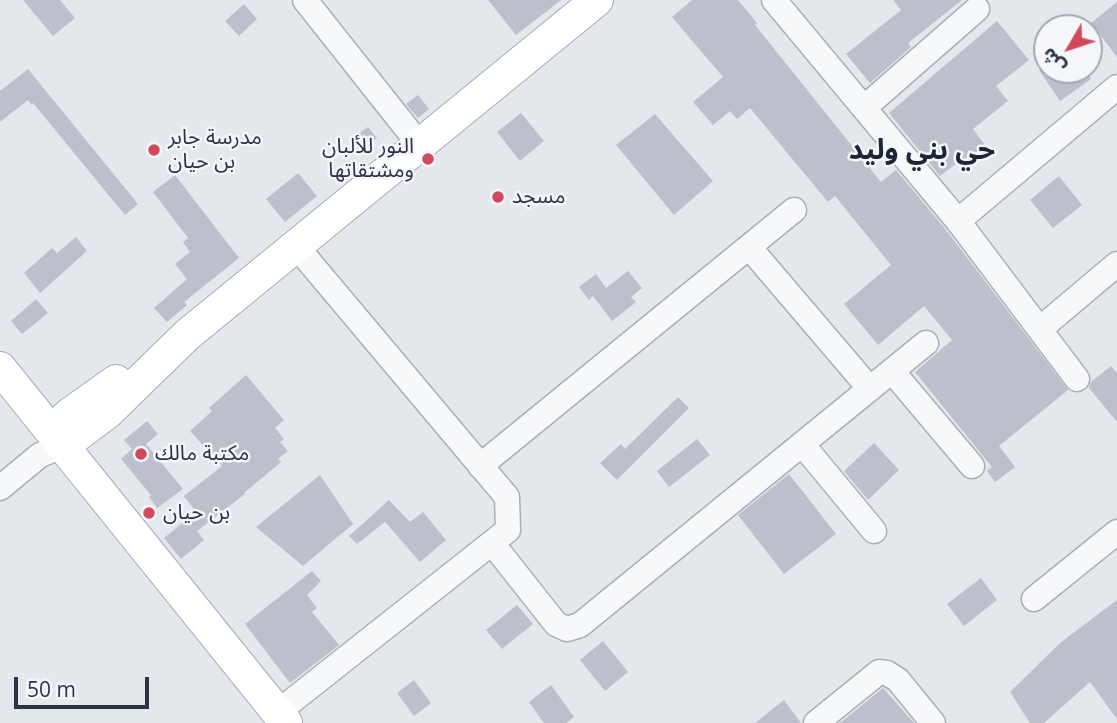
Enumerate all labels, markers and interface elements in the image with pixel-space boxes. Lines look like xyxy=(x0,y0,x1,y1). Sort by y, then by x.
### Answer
north arrow xyxy=(1033,14,1103,84)
text: ش xyxy=(1035,43,1072,79)
place label: مدرسة جابر بن حيان xyxy=(168,125,262,175)
place label: النور للألبان ومشتقاتها xyxy=(322,134,414,184)
district label: حي بني وليد xyxy=(849,134,995,168)
marker: مدرسة جابر بن حيان xyxy=(146,142,162,158)
marker: النور للألبان ومشتقاتها xyxy=(420,151,436,167)
place label: مسجد xyxy=(512,184,565,210)
marker: مسجد xyxy=(490,189,506,205)
place label: مكتبة مالك xyxy=(155,441,249,467)
marker: مكتبة مالك xyxy=(133,446,149,462)
place label: بن حيان xyxy=(163,500,230,526)
marker: بن حيان xyxy=(141,505,157,521)
scale bar xyxy=(18,664,152,708)
text: 50 m xyxy=(27,675,76,703)

